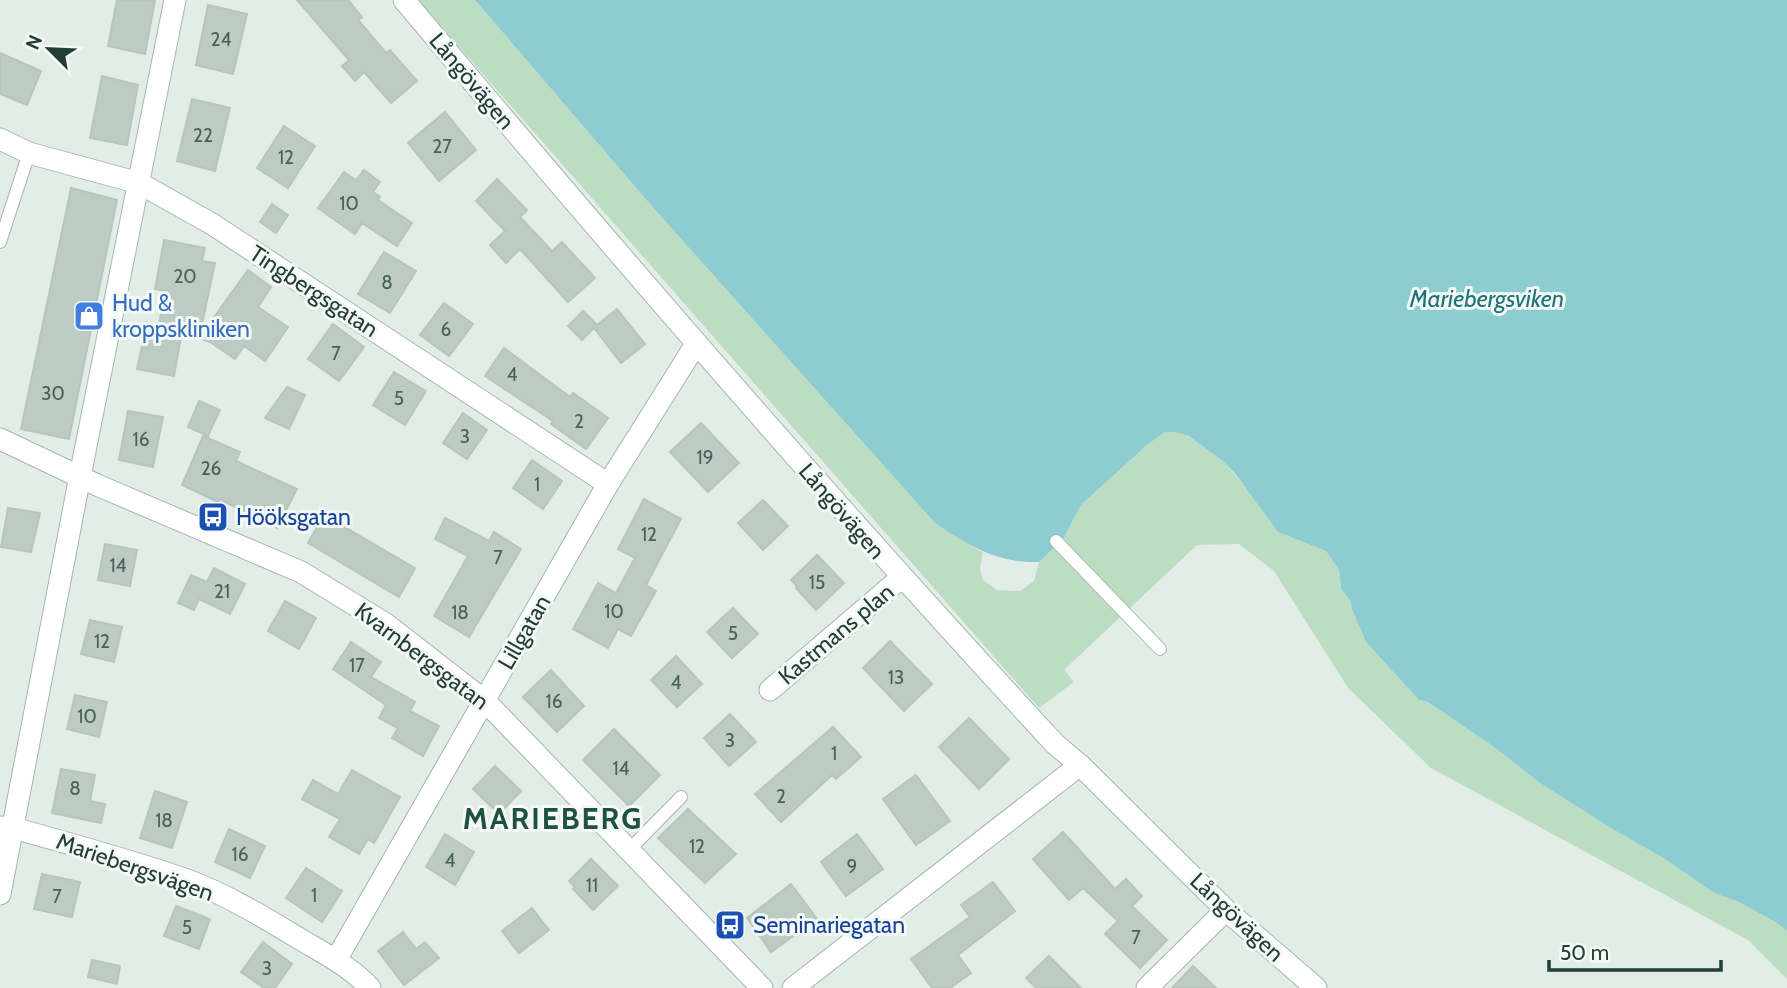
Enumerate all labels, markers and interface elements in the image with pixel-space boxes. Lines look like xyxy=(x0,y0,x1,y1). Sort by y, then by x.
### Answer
north arrow xyxy=(14,14,84,84)
street label: Långövägen xyxy=(423,27,521,135)
house number: 24 xyxy=(211,28,231,51)
text: N xyxy=(21,31,47,53)
house number: 22 xyxy=(193,124,213,147)
house number: 27 xyxy=(432,135,452,158)
house number: 12 xyxy=(278,146,294,169)
house number: 10 xyxy=(339,192,359,215)
street label: Tingbergsgatan xyxy=(244,239,384,343)
house number: 20 xyxy=(173,265,197,288)
house number: 8 xyxy=(381,271,393,294)
water label: Mariebergsviken xyxy=(1409,284,1564,313)
place label: Hud & kroppskliniken xyxy=(112,289,250,343)
shop icon: Hud & kroppskliniken xyxy=(72,299,106,333)
house number: 6 xyxy=(441,318,451,341)
house number: 7 xyxy=(331,342,341,365)
house number: 4 xyxy=(507,363,518,386)
house number: 30 xyxy=(41,382,65,405)
house number: 5 xyxy=(394,387,404,410)
house number: 2 xyxy=(574,410,584,433)
house number: 3 xyxy=(460,425,470,448)
house number: 16 xyxy=(133,428,150,451)
house number: 19 xyxy=(697,446,714,469)
house number: 26 xyxy=(201,457,221,480)
street label: Långövägen xyxy=(793,457,891,565)
house number: 1 xyxy=(534,473,540,496)
bus stop icon: Hööksgatan xyxy=(196,500,230,534)
place label: Hööksgatan xyxy=(236,503,351,531)
house number: 12 xyxy=(641,523,657,546)
house number: 7 xyxy=(493,546,503,569)
house number: 14 xyxy=(109,554,127,577)
house number: 15 xyxy=(809,571,825,594)
street label: Kastmans plan xyxy=(773,578,899,690)
house number: 21 xyxy=(214,580,230,603)
street label: Lillgatan xyxy=(492,590,556,674)
street label: Kvarnbergsgatan xyxy=(349,596,495,716)
house number: 10 xyxy=(604,600,624,623)
house number: 18 xyxy=(451,601,469,624)
house number: 5 xyxy=(728,622,738,645)
house number: 12 xyxy=(94,630,110,653)
house number: 17 xyxy=(349,654,365,677)
house number: 13 xyxy=(888,666,904,689)
house number: 4 xyxy=(671,671,682,694)
house number: 16 xyxy=(546,690,563,713)
house number: 10 xyxy=(77,705,97,728)
house number: 3 xyxy=(725,729,735,752)
house number: 1 xyxy=(831,742,837,765)
house number: 14 xyxy=(612,757,630,780)
house number: 8 xyxy=(69,777,81,800)
house number: 2 xyxy=(776,785,786,808)
district label: MARIEBERG xyxy=(463,800,643,837)
house number: 18 xyxy=(155,809,173,832)
street label: Mariebergsvägen xyxy=(53,827,217,907)
house number: 12 xyxy=(689,835,705,858)
house number: 16 xyxy=(232,843,249,866)
house number: 4 xyxy=(445,849,456,872)
house number: 9 xyxy=(847,855,857,878)
street label: Långövägen xyxy=(1184,867,1290,967)
house number: 11 xyxy=(586,874,598,897)
house number: 1 xyxy=(311,884,317,907)
house number: 7 xyxy=(52,885,62,908)
bus stop icon: Seminariegatan xyxy=(713,908,747,942)
place label: Seminariegatan xyxy=(753,911,905,939)
house number: 5 xyxy=(182,916,192,939)
house number: 7 xyxy=(1131,926,1141,949)
scale bar xyxy=(1549,928,1720,972)
text: 50 m xyxy=(1560,940,1609,965)
house number: 3 xyxy=(262,957,272,980)

